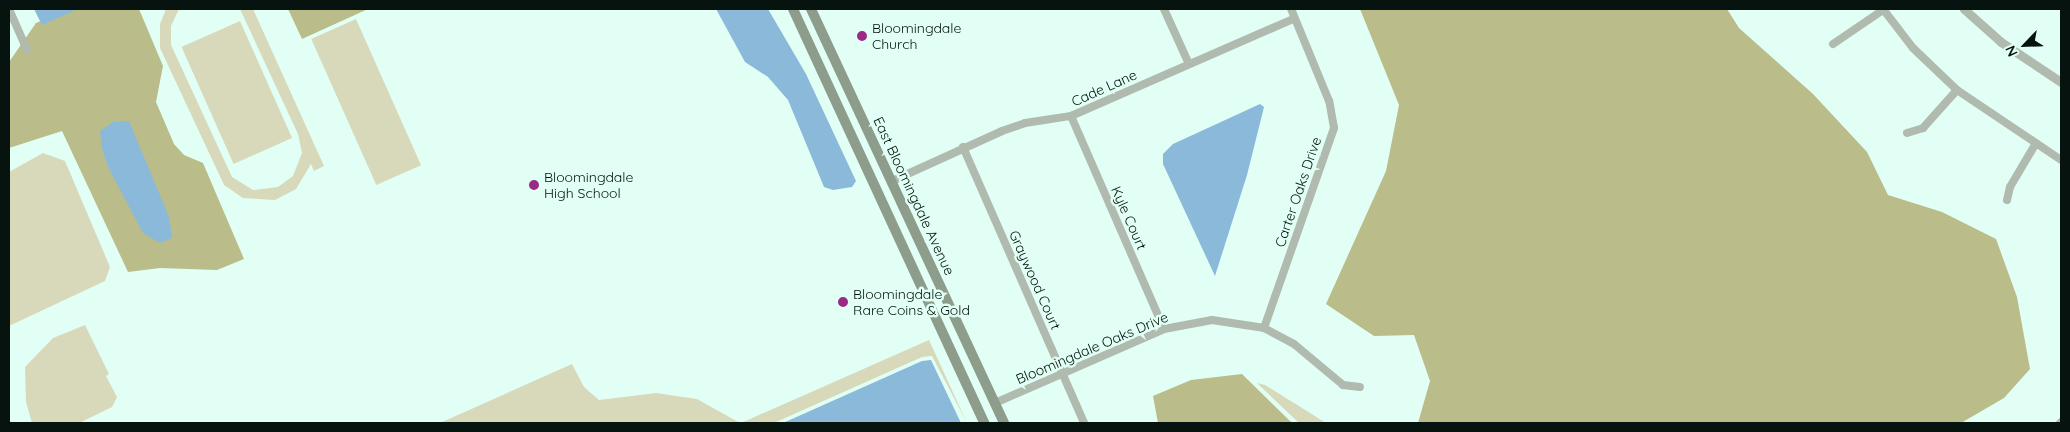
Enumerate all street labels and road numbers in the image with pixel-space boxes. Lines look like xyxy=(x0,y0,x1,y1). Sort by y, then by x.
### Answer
street label: Cade Lane xyxy=(1069,66,1139,110)
street label: East Bloomingdale Avenue xyxy=(870,114,958,278)
street label: Carter Oaks Drive xyxy=(1271,135,1325,249)
street label: Kyle Court xyxy=(1108,184,1150,252)
street label: Graywood Court xyxy=(1006,228,1064,332)
street label: Bloomingdale Oaks Drive xyxy=(1013,308,1171,388)

